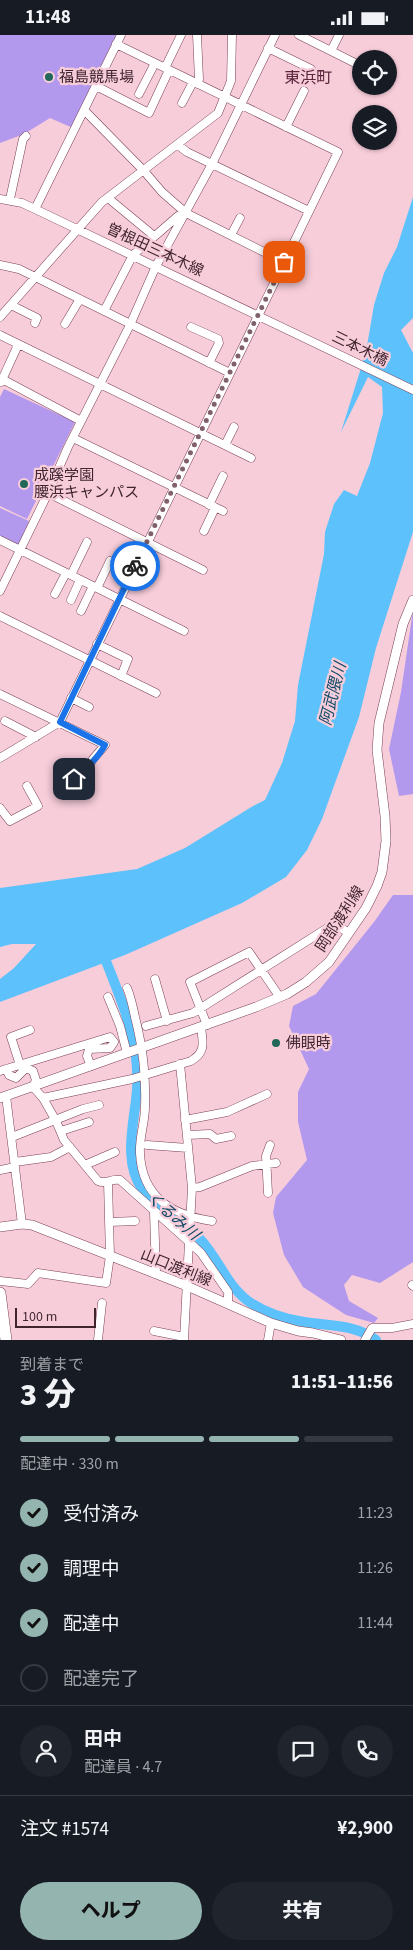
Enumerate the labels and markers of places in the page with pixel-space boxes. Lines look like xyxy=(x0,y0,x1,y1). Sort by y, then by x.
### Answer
place label: 福島競馬場 xyxy=(59,67,134,88)
marker: 福島競馬場 xyxy=(43,71,55,83)
pin xyxy=(263,241,305,283)
place label: 成蹊学園 腰浜キャンパス xyxy=(34,465,139,503)
marker: 成蹊学園 腰浜キャンパス xyxy=(18,478,30,490)
pin xyxy=(53,758,95,800)
place label: 佛眼時 xyxy=(286,1033,331,1054)
marker: 佛眼時 xyxy=(270,1037,282,1049)

